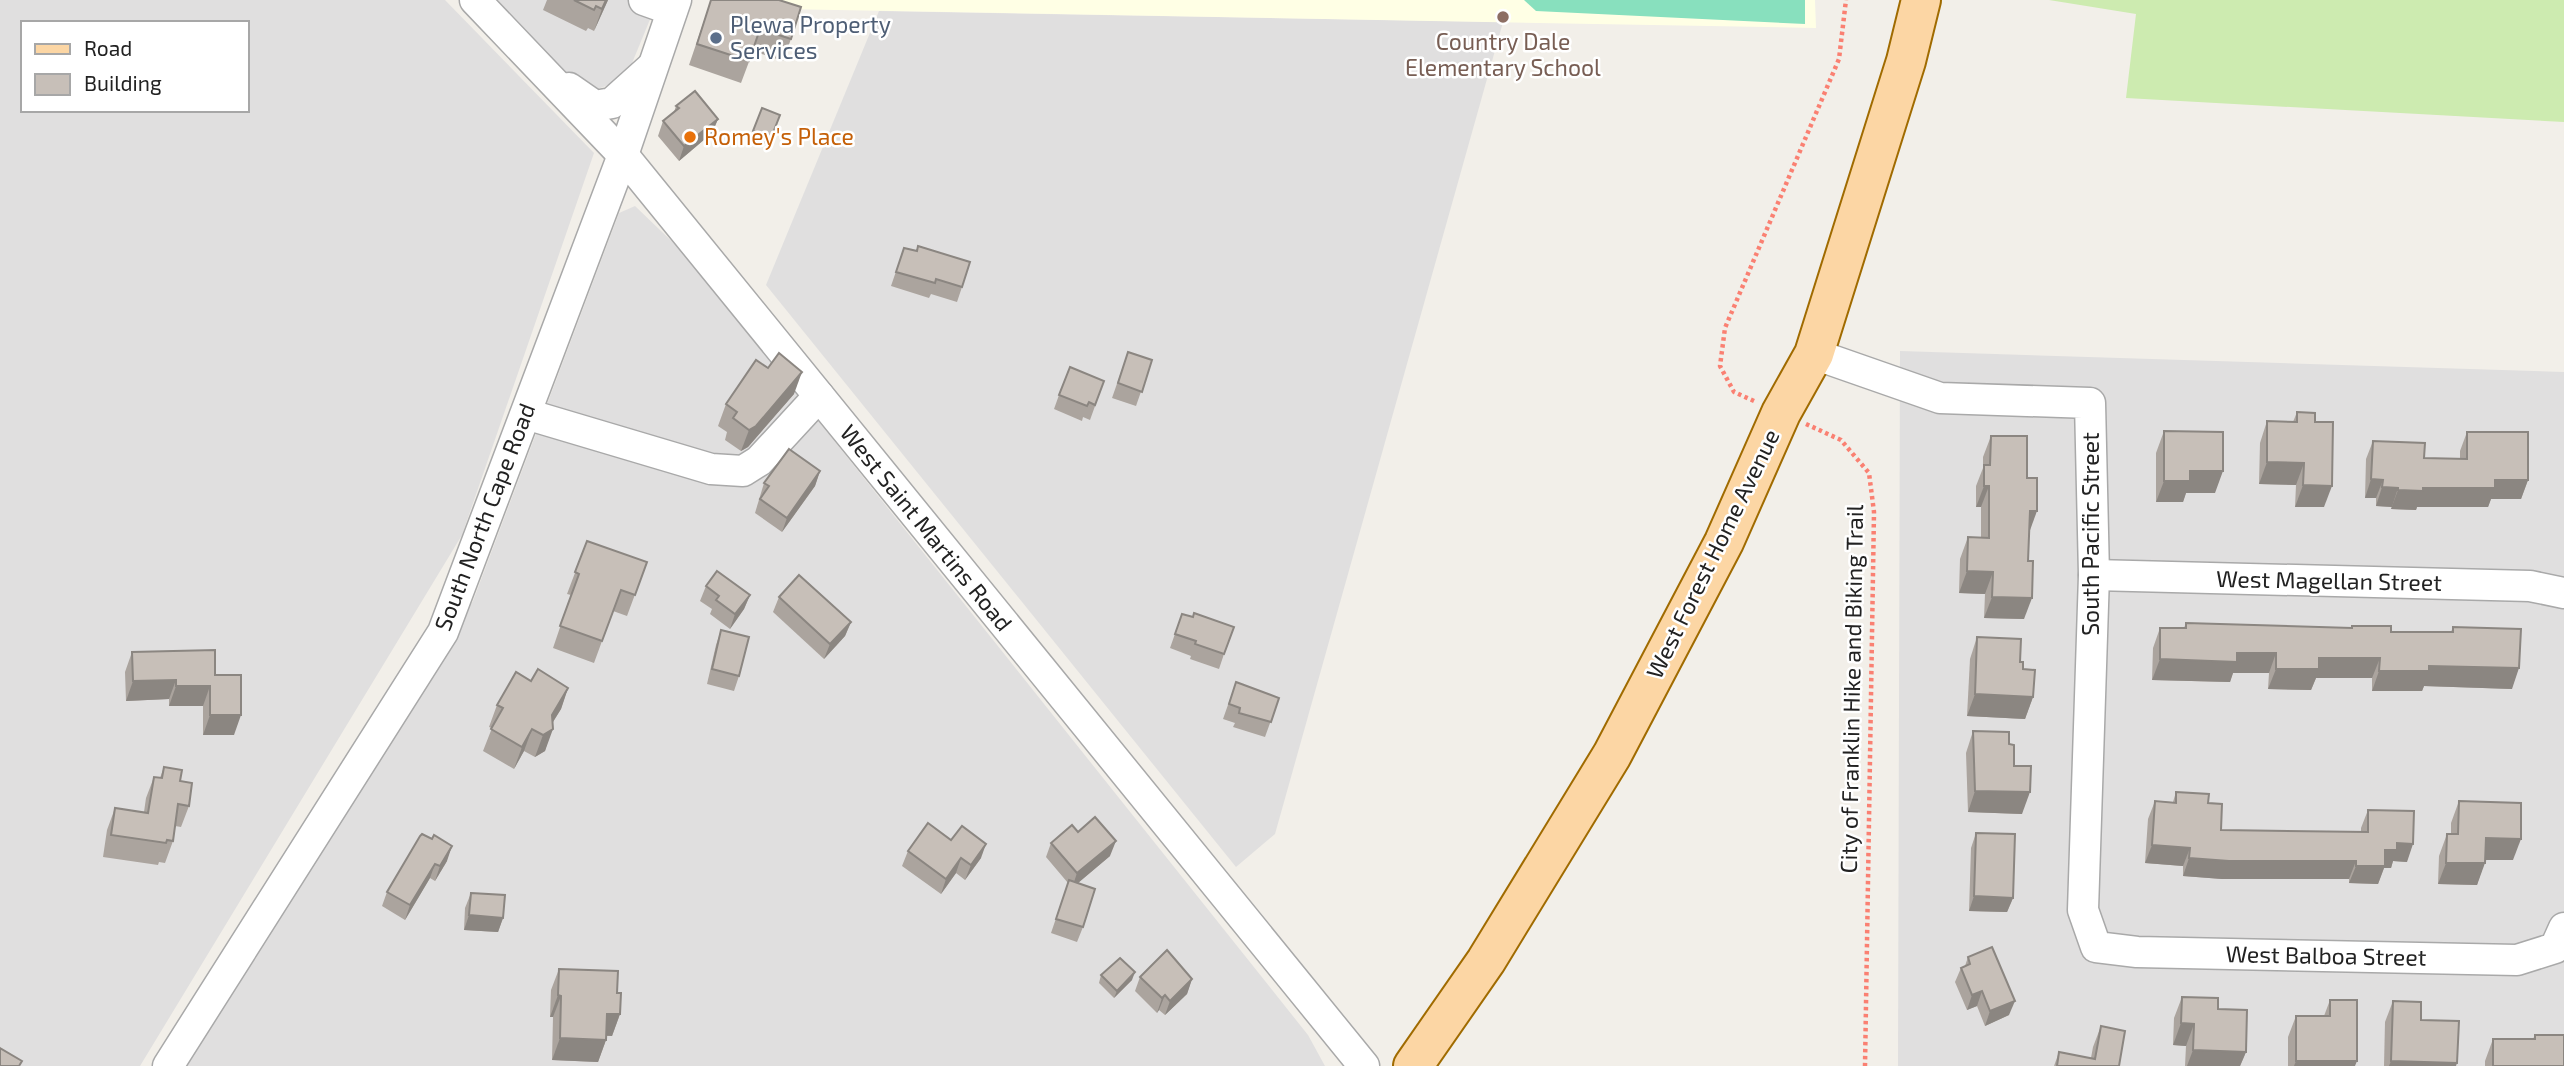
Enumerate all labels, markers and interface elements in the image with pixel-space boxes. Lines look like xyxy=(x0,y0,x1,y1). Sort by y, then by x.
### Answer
marker: Country Dale Elementary School xyxy=(1495,9,1511,25)
place label: Plewa Property Services xyxy=(730,10,891,64)
legend xyxy=(21,21,248,112)
place label: Country Dale Elementary School xyxy=(1405,27,1601,81)
marker: Plewa Property Services xyxy=(708,30,724,46)
text: Road xyxy=(84,35,132,60)
text: Building xyxy=(84,70,162,95)
place label: Romey's Place xyxy=(704,122,854,150)
marker: Romey's Place xyxy=(682,129,698,145)
street label: South North Cape Road xyxy=(428,399,540,634)
street label: West Saint Martins Road xyxy=(835,419,1019,636)
street label: West Forest Home Avenue xyxy=(1639,424,1785,683)
street label: South Pacific Street xyxy=(2076,432,2104,636)
street label: City of Franklin Hike and Biking Trail xyxy=(1834,504,1868,874)
street label: West Magellan Street xyxy=(2216,564,2442,596)
street label: West Balboa Street xyxy=(2225,939,2427,971)

